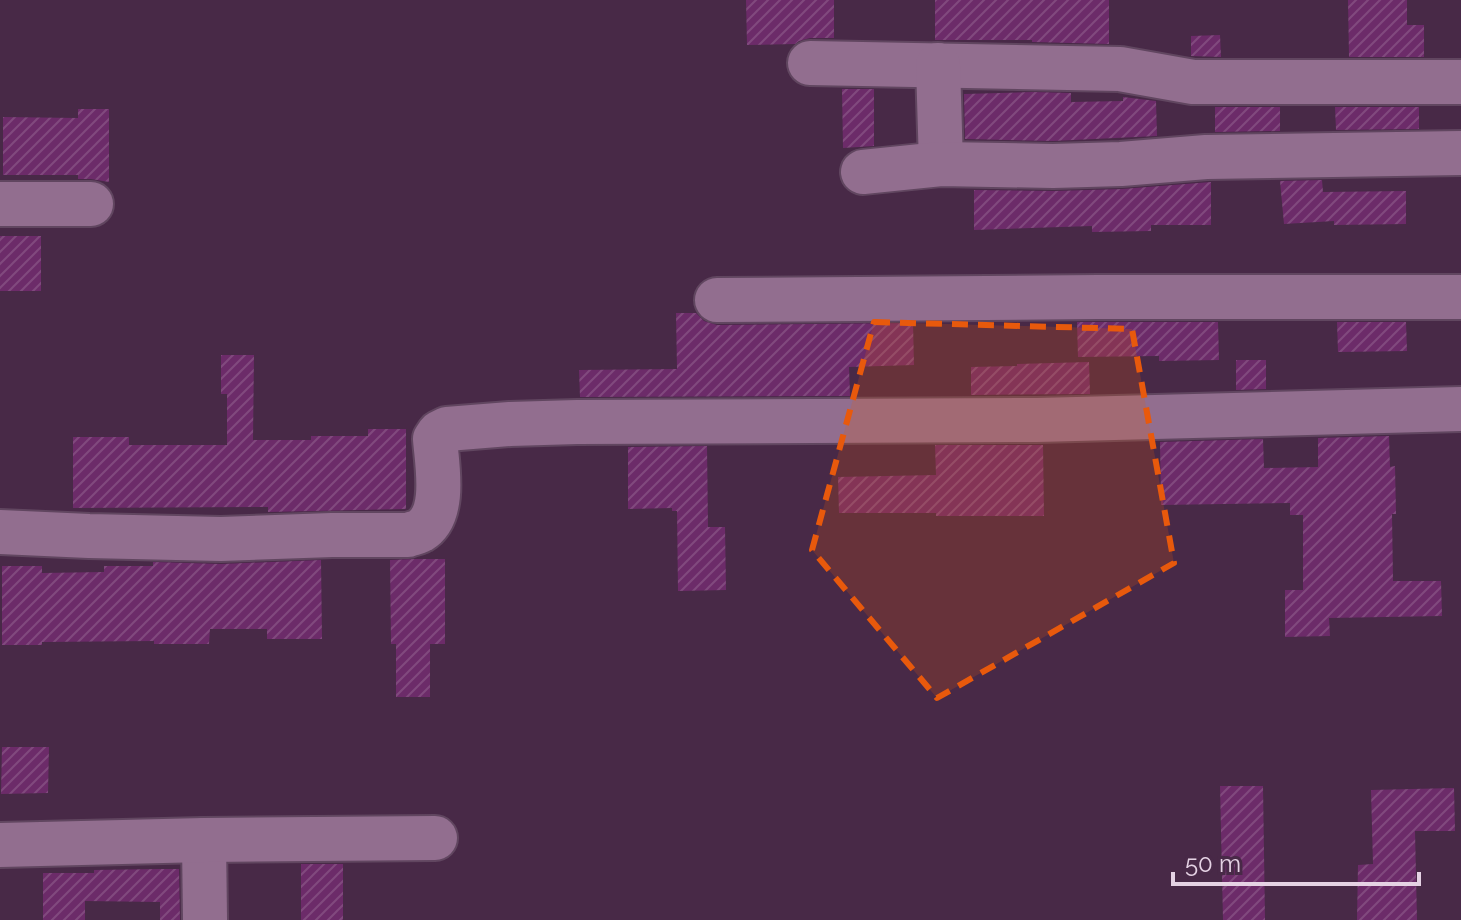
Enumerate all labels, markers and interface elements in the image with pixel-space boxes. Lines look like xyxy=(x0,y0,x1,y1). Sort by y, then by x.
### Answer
scale bar xyxy=(1173,836,1419,886)
text: 50 m xyxy=(1185,849,1241,878)

